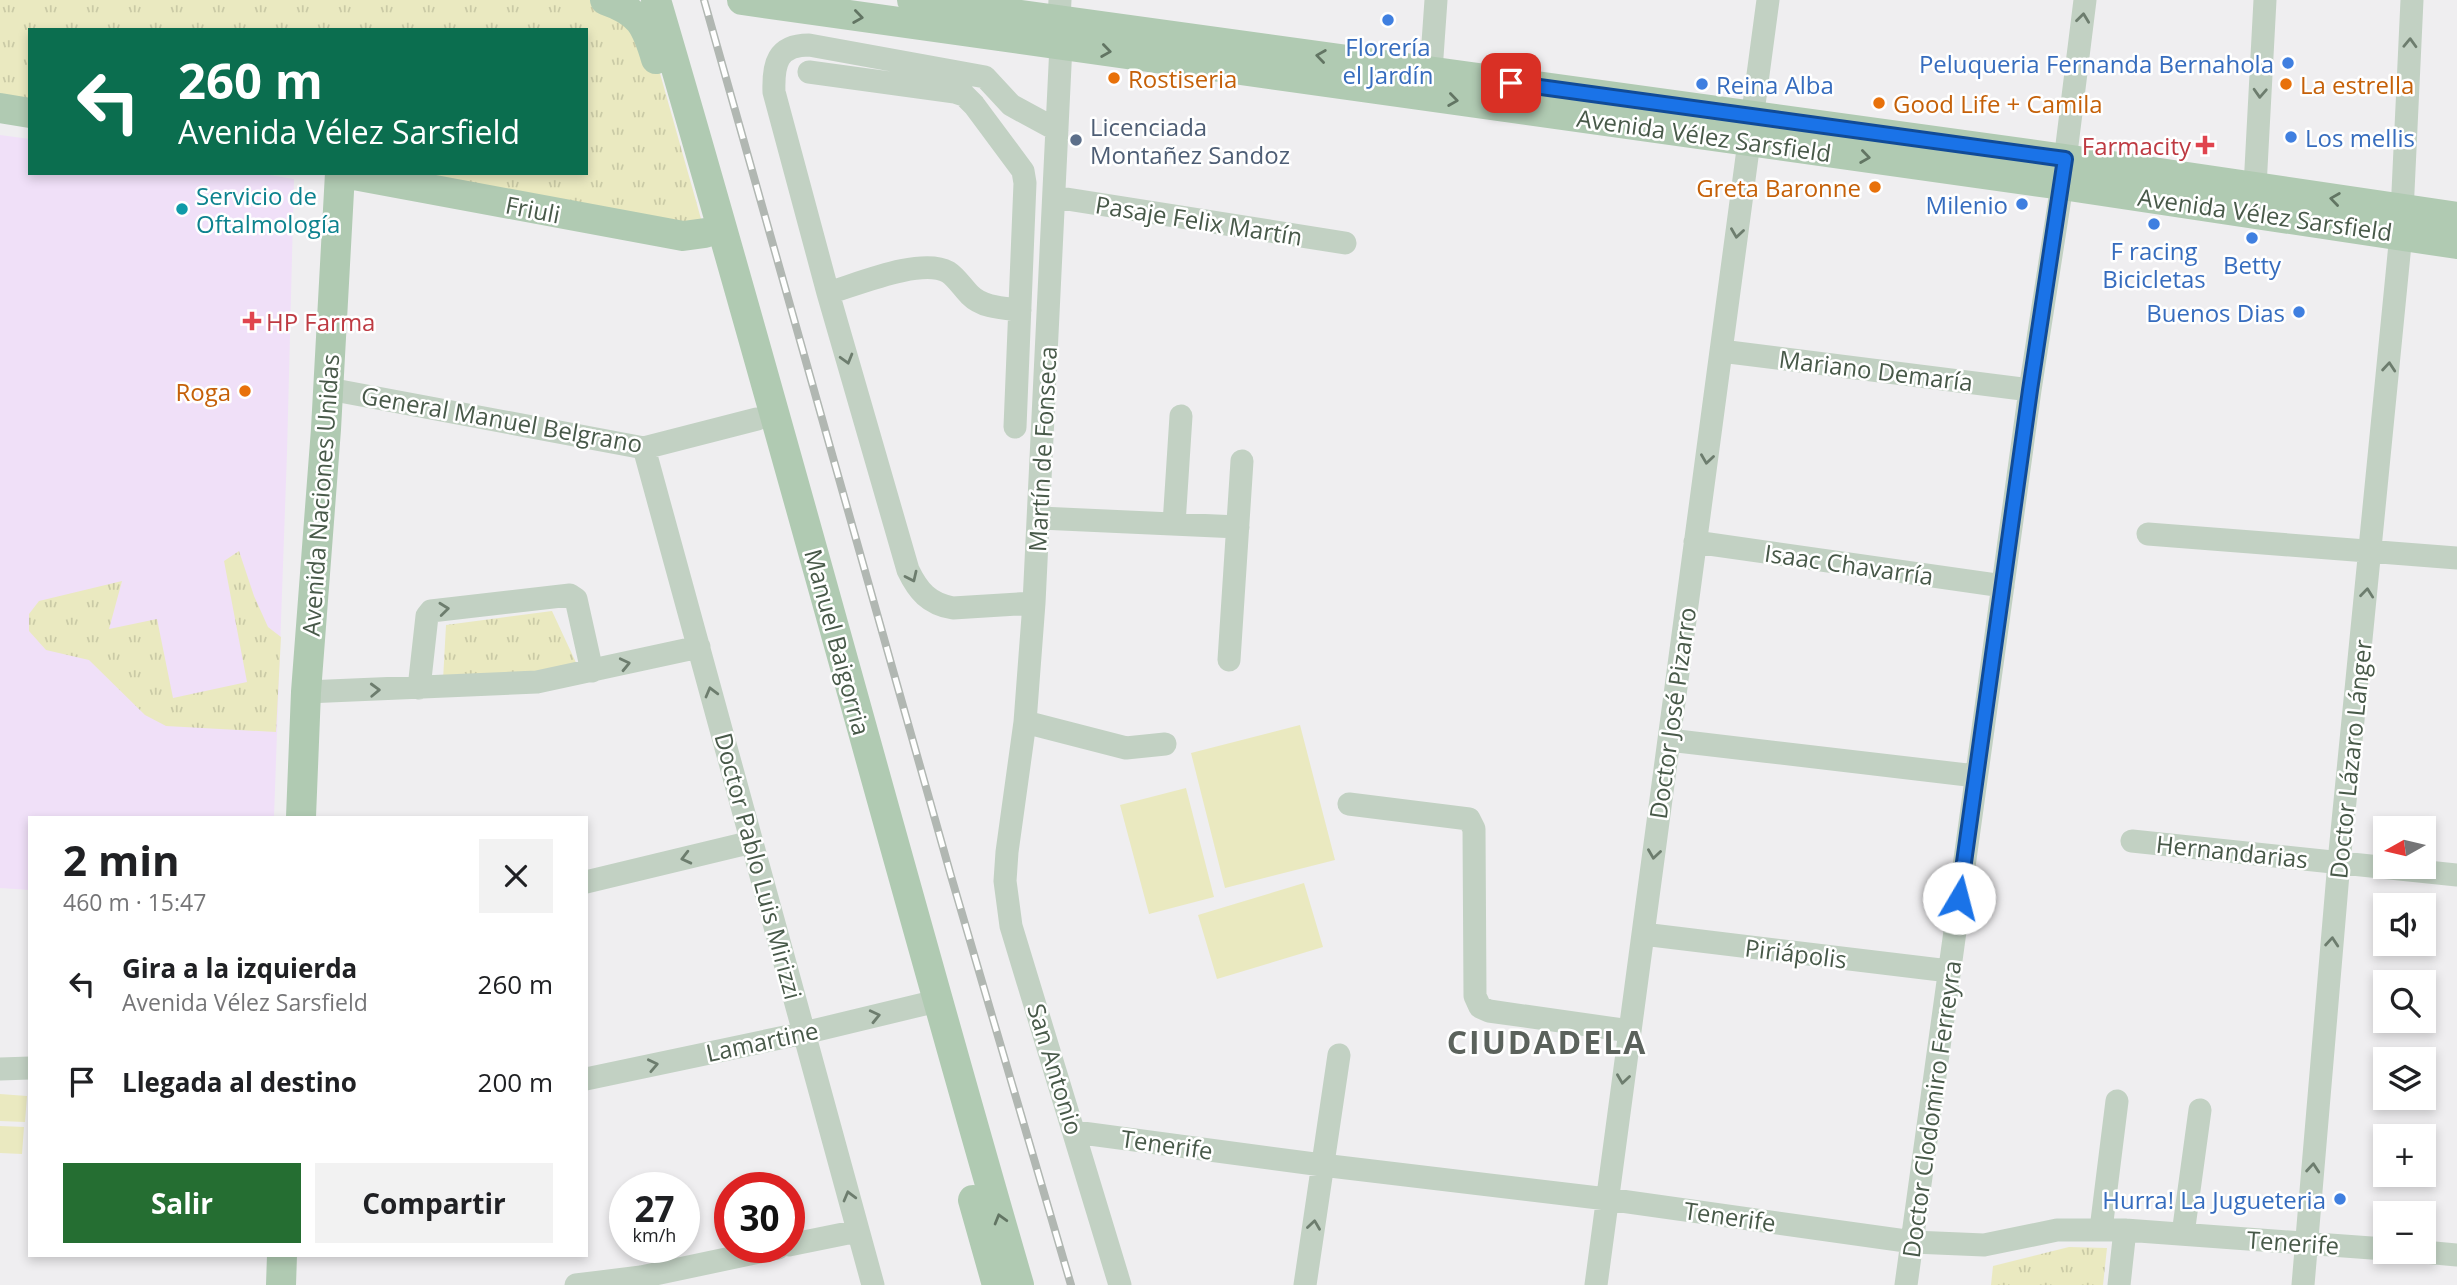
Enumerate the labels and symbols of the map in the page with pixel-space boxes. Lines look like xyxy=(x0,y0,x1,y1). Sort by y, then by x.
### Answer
one-way arrow xyxy=(852,9,864,24)
marker: Florería el Jardín xyxy=(1380,12,1396,28)
one-way arrow xyxy=(2075,13,2090,24)
place label: Florería el Jardín xyxy=(1343,30,1433,91)
one-way arrow xyxy=(2402,37,2417,48)
one-way arrow xyxy=(1101,43,1112,58)
place label: Peluqueria Fernanda Bernahola xyxy=(1919,47,2274,80)
one-way arrow xyxy=(1315,48,1327,63)
pin xyxy=(1481,53,1541,113)
marker: Peluqueria Fernanda Bernahola xyxy=(2280,55,2296,71)
place label: Rostiseria xyxy=(1128,62,1237,95)
place label: Reina Alba xyxy=(1716,68,1834,101)
place label: La estrella xyxy=(2300,68,2414,101)
marker: Rostiseria xyxy=(1106,70,1122,86)
marker: Reina Alba xyxy=(1694,76,1710,92)
marker: La estrella xyxy=(2278,76,2294,92)
place label: Good Life + Camila xyxy=(1893,87,2103,120)
one-way arrow xyxy=(2253,87,2268,98)
one-way arrow xyxy=(1447,92,1459,107)
marker: Good Life + Camila xyxy=(1871,95,1887,111)
street label: Avenida Vélez Sarsfield xyxy=(1575,101,1833,169)
place label: Licenciada Montañez Sandoz xyxy=(1090,110,1290,171)
place label: Los mellis xyxy=(2305,121,2415,154)
place label: Farmacity xyxy=(2082,129,2192,162)
marker: Los mellis xyxy=(2283,129,2299,145)
marker: Licenciada Montañez Sandoz xyxy=(1068,132,1084,148)
marker: Farmacity xyxy=(2197,137,2213,153)
one-way arrow xyxy=(1859,150,1871,165)
place label: Greta Baronne xyxy=(1696,171,1861,204)
place label: Servicio de Oftalmología xyxy=(196,179,340,240)
marker: Greta Baronne xyxy=(1867,179,1883,195)
street label: Avenida Vélez Sarsfield xyxy=(2136,180,2394,248)
street label: Pasaje Felix Martín xyxy=(1093,187,1305,253)
street label: Friuli xyxy=(503,188,563,230)
place label: Milenio xyxy=(1926,188,2008,221)
one-way arrow xyxy=(2330,191,2341,206)
marker: Milenio xyxy=(2014,196,2030,212)
marker: Servicio de Oftalmología xyxy=(174,201,190,217)
marker: F racing Bicicletas xyxy=(2146,216,2162,232)
one-way arrow xyxy=(1730,227,1745,239)
marker: Betty xyxy=(2244,230,2260,246)
place label: F racing Bicicletas xyxy=(2102,234,2206,295)
place label: Betty xyxy=(2223,248,2282,281)
place label: Buenos Dias xyxy=(2146,296,2285,329)
marker: Buenos Dias xyxy=(2291,304,2307,320)
place label: HP Farma xyxy=(266,305,375,338)
marker: HP Farma xyxy=(244,313,260,329)
street label: Mariano Demaría xyxy=(1777,342,1975,398)
street label: Martín de Fonseca xyxy=(1020,345,1064,553)
street label: Avenida Naciones Unidas xyxy=(294,353,346,637)
one-way arrow xyxy=(838,353,853,365)
one-way arrow xyxy=(2381,361,2396,372)
place label: Roga xyxy=(175,375,231,408)
street label: General Manuel Belgrano xyxy=(359,378,645,460)
marker: Roga xyxy=(237,383,253,399)
one-way arrow xyxy=(1699,453,1714,464)
street label: Isaac Chavarría xyxy=(1762,536,1936,592)
street label: Manuel Baigorria xyxy=(797,545,879,739)
one-way arrow xyxy=(904,570,918,582)
one-way arrow xyxy=(2359,587,2374,598)
one-way arrow xyxy=(439,602,450,617)
street label: Doctor José Pizarro xyxy=(1641,605,1703,821)
street label: Doctor Lázaro Lánger xyxy=(2321,638,2379,880)
one-way arrow xyxy=(619,658,631,672)
one-way arrow xyxy=(369,682,380,697)
one-way arrow xyxy=(705,687,720,699)
street label: Doctor Pablo Luis Mirizzi xyxy=(708,729,810,1003)
north arrow xyxy=(2373,816,2436,878)
street label: Hernandarias xyxy=(2154,827,2310,875)
one-way arrow xyxy=(1646,848,1661,860)
one-way arrow xyxy=(680,850,692,864)
position arrow xyxy=(1922,861,1996,935)
street label: Piriápolis xyxy=(1743,930,1849,976)
one-way arrow xyxy=(2324,936,2339,947)
street label: Doctor Clodomiro Ferreyra xyxy=(1894,958,1968,1260)
street label: San Antonio xyxy=(1020,999,1092,1139)
one-way arrow xyxy=(869,1010,881,1024)
street label: Lamartine xyxy=(703,1013,821,1069)
district label: CIUDADELA xyxy=(1447,1020,1647,1063)
one-way arrow xyxy=(647,1058,659,1073)
one-way arrow xyxy=(1616,1074,1631,1085)
street label: Tenerife xyxy=(1119,1121,1215,1167)
one-way arrow xyxy=(2305,1162,2320,1173)
speed limit sign: 30 xyxy=(714,1172,805,1263)
place label: Hurra! La Jugueteria xyxy=(2102,1183,2326,1216)
one-way arrow xyxy=(842,1190,857,1202)
marker: Hurra! La Jugueteria xyxy=(2332,1191,2348,1207)
street label: Tenerife xyxy=(1682,1193,1778,1239)
one-way arrow xyxy=(994,1214,1009,1226)
one-way arrow xyxy=(1306,1219,1321,1231)
street label: Tenerife xyxy=(2246,1222,2340,1262)

